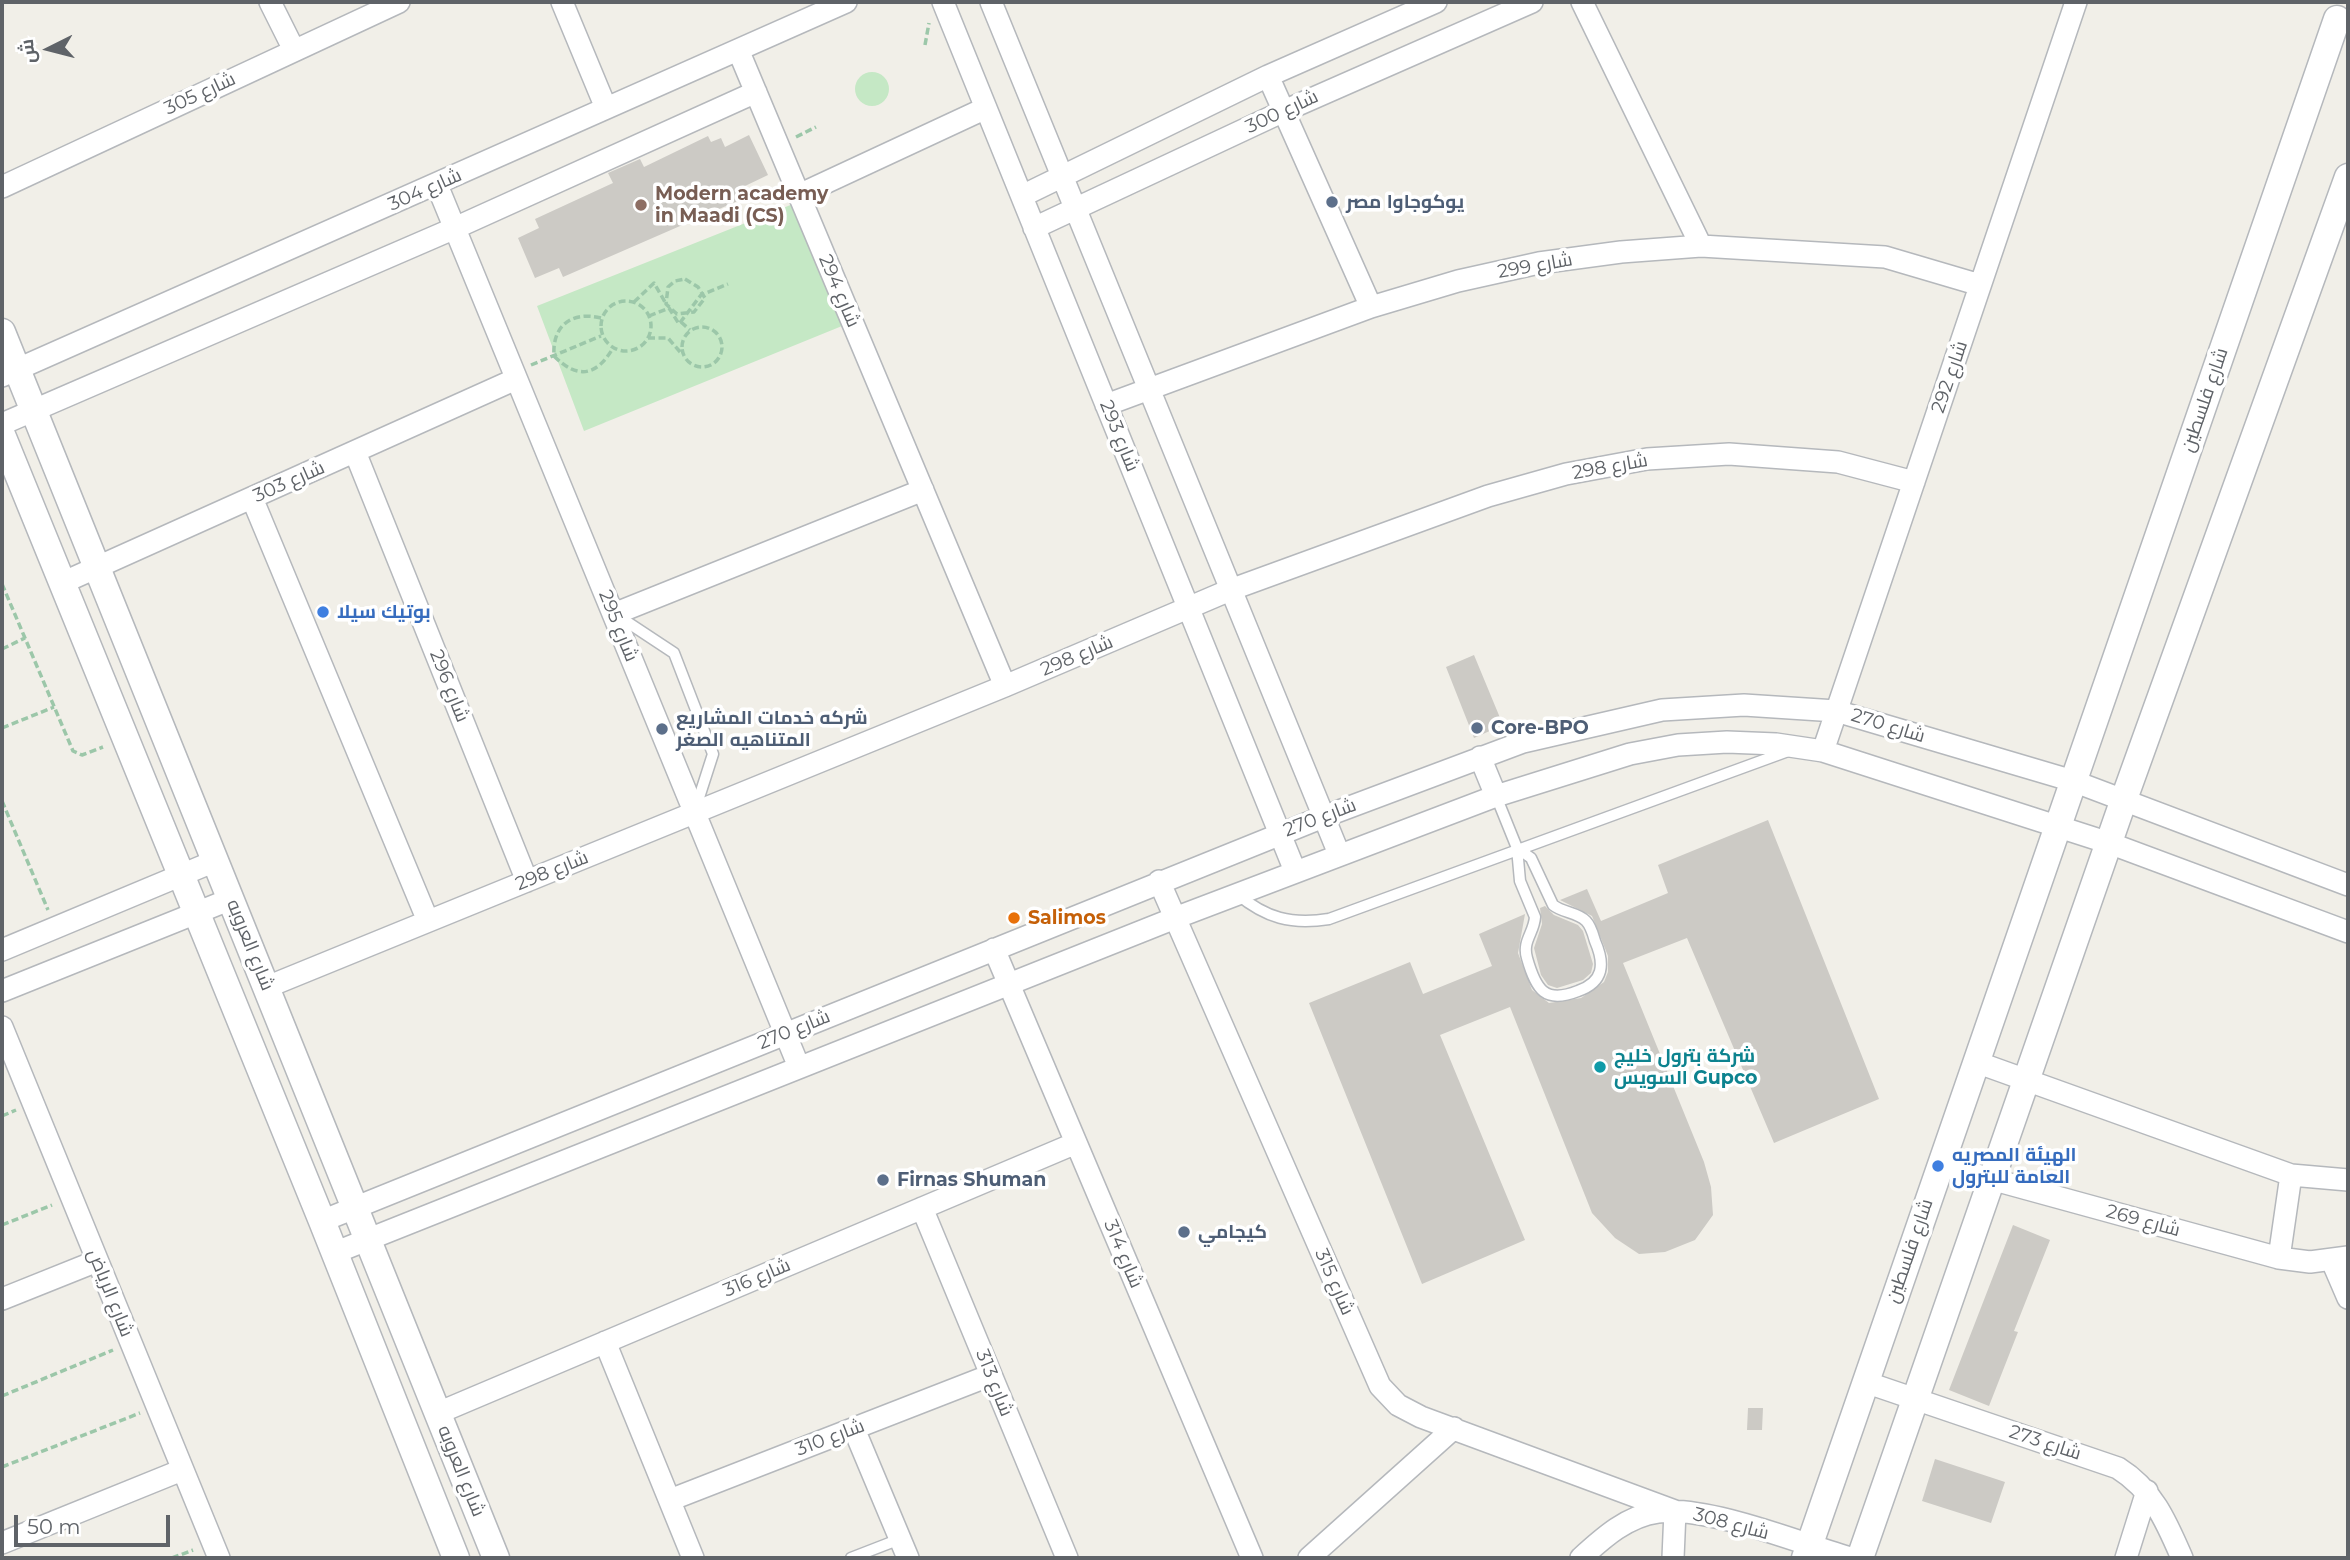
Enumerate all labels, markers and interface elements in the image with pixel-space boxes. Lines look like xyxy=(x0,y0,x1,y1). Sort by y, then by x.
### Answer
north arrow xyxy=(14,14,84,84)
text: ش xyxy=(15,38,40,65)
street label: شارع 305 xyxy=(161,68,239,120)
street label: شارع 300 xyxy=(1242,85,1322,139)
street label: شارع 304 xyxy=(385,164,465,216)
place label: Modern academy in Maadi (CS) xyxy=(655,183,828,227)
place label: يوكوجاوا مصر xyxy=(1346,191,1464,213)
marker: يوكوجاوا مصر xyxy=(1324,194,1340,210)
marker: Modern academy in Maadi (CS) xyxy=(633,197,649,213)
street label: شارع 299 xyxy=(1496,248,1574,284)
street label: شارع 294 xyxy=(814,251,864,331)
street label: شارع 292 xyxy=(1927,338,1973,416)
street label: شارع فلسطين xyxy=(2177,345,2233,455)
street label: شارع 293 xyxy=(1094,397,1144,475)
street label: شارع 298 xyxy=(1570,449,1650,485)
street label: شارع 303 xyxy=(250,456,328,508)
street label: شارع 295 xyxy=(593,587,643,665)
place label: بوتيك سيلا xyxy=(337,601,431,623)
marker: بوتيك سيلا xyxy=(315,604,331,620)
street label: شارع 298 xyxy=(1037,631,1117,681)
street label: شارع 296 xyxy=(424,647,474,725)
street label: شارع 270 xyxy=(1848,704,1928,748)
place label: شركه خدمات المشاريع المتناهيه الصغر xyxy=(676,707,868,751)
place label: Core-BPO xyxy=(1491,717,1589,739)
marker: Core-BPO xyxy=(1469,720,1485,736)
marker: شركه خدمات المشاريع المتناهيه الصغر xyxy=(654,721,670,737)
street label: شارع 270 xyxy=(1280,794,1360,842)
street label: شارع 298 xyxy=(512,846,592,896)
street label: شارع العروبه xyxy=(221,896,279,994)
place label: Salimos xyxy=(1028,907,1106,929)
marker: Salimos xyxy=(1006,910,1022,926)
street label: شارع 270 xyxy=(755,1005,833,1055)
place label: شركة بترول خليج السويس Gupco xyxy=(1614,1045,1758,1089)
marker: شركة بترول خليج السويس Gupco xyxy=(1592,1059,1608,1075)
place label: الهيئة المصريه العامة للبترول xyxy=(1952,1144,2076,1188)
marker: الهيئة المصريه العامة للبترول xyxy=(1930,1158,1946,1174)
place label: Firnas Shuman xyxy=(897,1169,1046,1191)
marker: Firnas Shuman xyxy=(875,1172,891,1188)
street label: شارع فلسطين xyxy=(1882,1196,1938,1306)
street label: شارع 269 xyxy=(2104,1200,2182,1242)
street label: شارع 314 xyxy=(1098,1216,1148,1292)
place label: كيجامي xyxy=(1198,1221,1267,1243)
marker: كيجامي xyxy=(1176,1224,1192,1240)
street label: شارع 315 xyxy=(1309,1245,1359,1319)
street label: شارع الرياض xyxy=(82,1246,138,1340)
street label: شارع 316 xyxy=(720,1254,794,1302)
street label: شارع 313 xyxy=(970,1346,1018,1420)
street label: شارع 310 xyxy=(792,1414,868,1462)
street label: شارع 273 xyxy=(2006,1421,2084,1465)
street label: شارع العروبه xyxy=(432,1422,490,1520)
scale bar xyxy=(18,1500,173,1544)
street label: شارع 308 xyxy=(1691,1503,1771,1545)
text: 50 m xyxy=(27,1514,81,1539)

